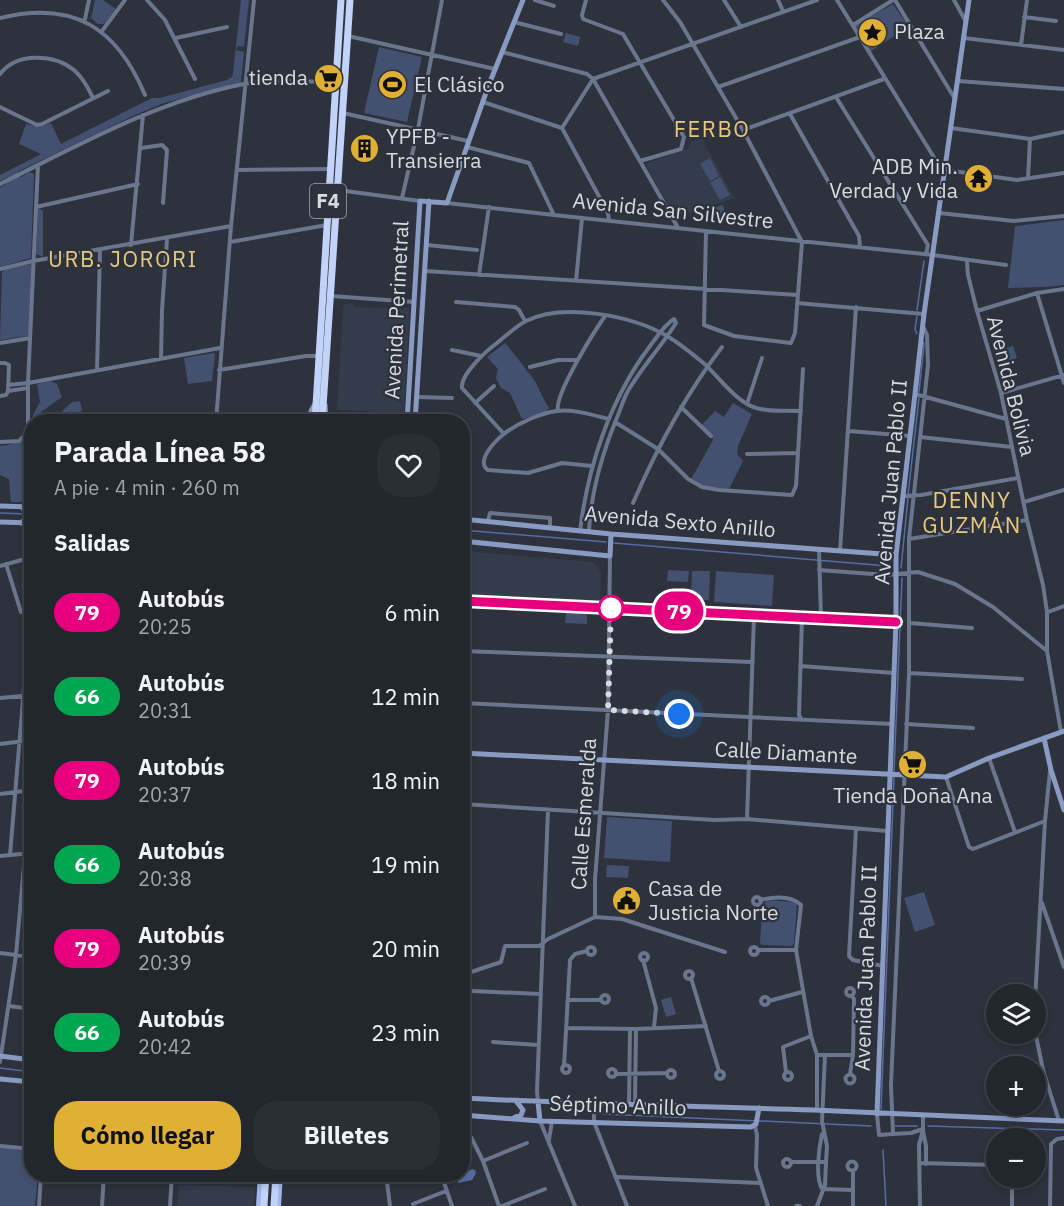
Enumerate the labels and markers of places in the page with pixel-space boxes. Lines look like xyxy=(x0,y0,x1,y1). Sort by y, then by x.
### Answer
place icon: Plaza xyxy=(857,16,889,48)
place label: Plaza xyxy=(894,17,945,45)
supermarket icon: tienda xyxy=(313,62,345,94)
place label: tienda xyxy=(249,63,308,91)
sports icon: El Clásico xyxy=(377,69,409,101)
place label: El Clásico xyxy=(414,70,505,98)
place label: YPFB - Transierra xyxy=(386,122,481,174)
building icon: YPFB - Transierra xyxy=(349,133,381,165)
place label: ADB Min. Verdad y Vida xyxy=(829,152,958,204)
temple icon: ADB Min. Verdad y Vida xyxy=(963,163,995,195)
unlabelled marker xyxy=(598,595,624,621)
supermarket icon: Tienda Doña Ana xyxy=(897,749,929,781)
place label: Tienda Doña Ana xyxy=(833,781,993,809)
place label: Casa de Justicia Norte xyxy=(648,874,779,926)
public building icon: Casa de Justicia Norte xyxy=(611,885,643,917)

